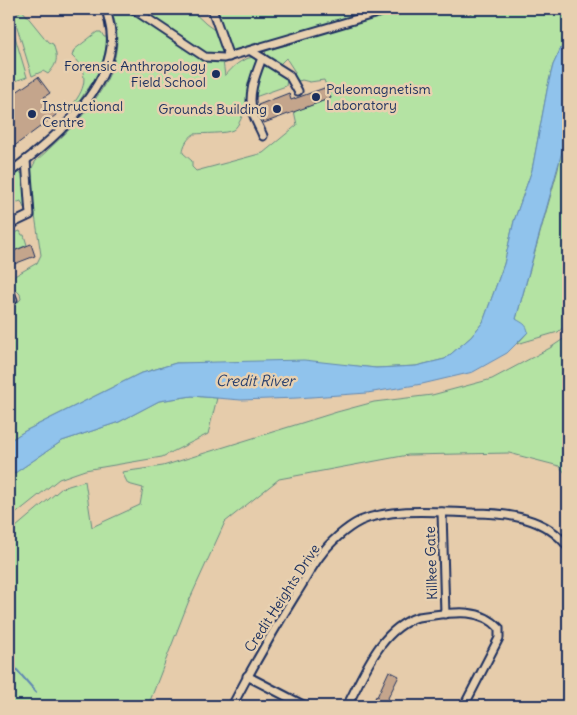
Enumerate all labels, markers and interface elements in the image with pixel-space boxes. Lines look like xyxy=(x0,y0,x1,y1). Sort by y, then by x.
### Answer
place label: Forensic Anthropology Field School xyxy=(64,57,206,91)
marker: Forensic Anthropology Field School xyxy=(210,68,222,80)
place label: Paleomagnetism Laboratory xyxy=(326,80,431,114)
marker: Paleomagnetism Laboratory xyxy=(310,91,322,103)
place label: Instructional Centre xyxy=(42,97,123,131)
place label: Grounds Building xyxy=(158,100,267,118)
marker: Grounds Building xyxy=(271,103,283,115)
marker: Instructional Centre xyxy=(26,108,38,120)
water label: Credit River xyxy=(216,371,296,390)
street label: Killkee Gate xyxy=(421,526,441,600)
street label: Credit Heights Drive xyxy=(240,541,324,655)

